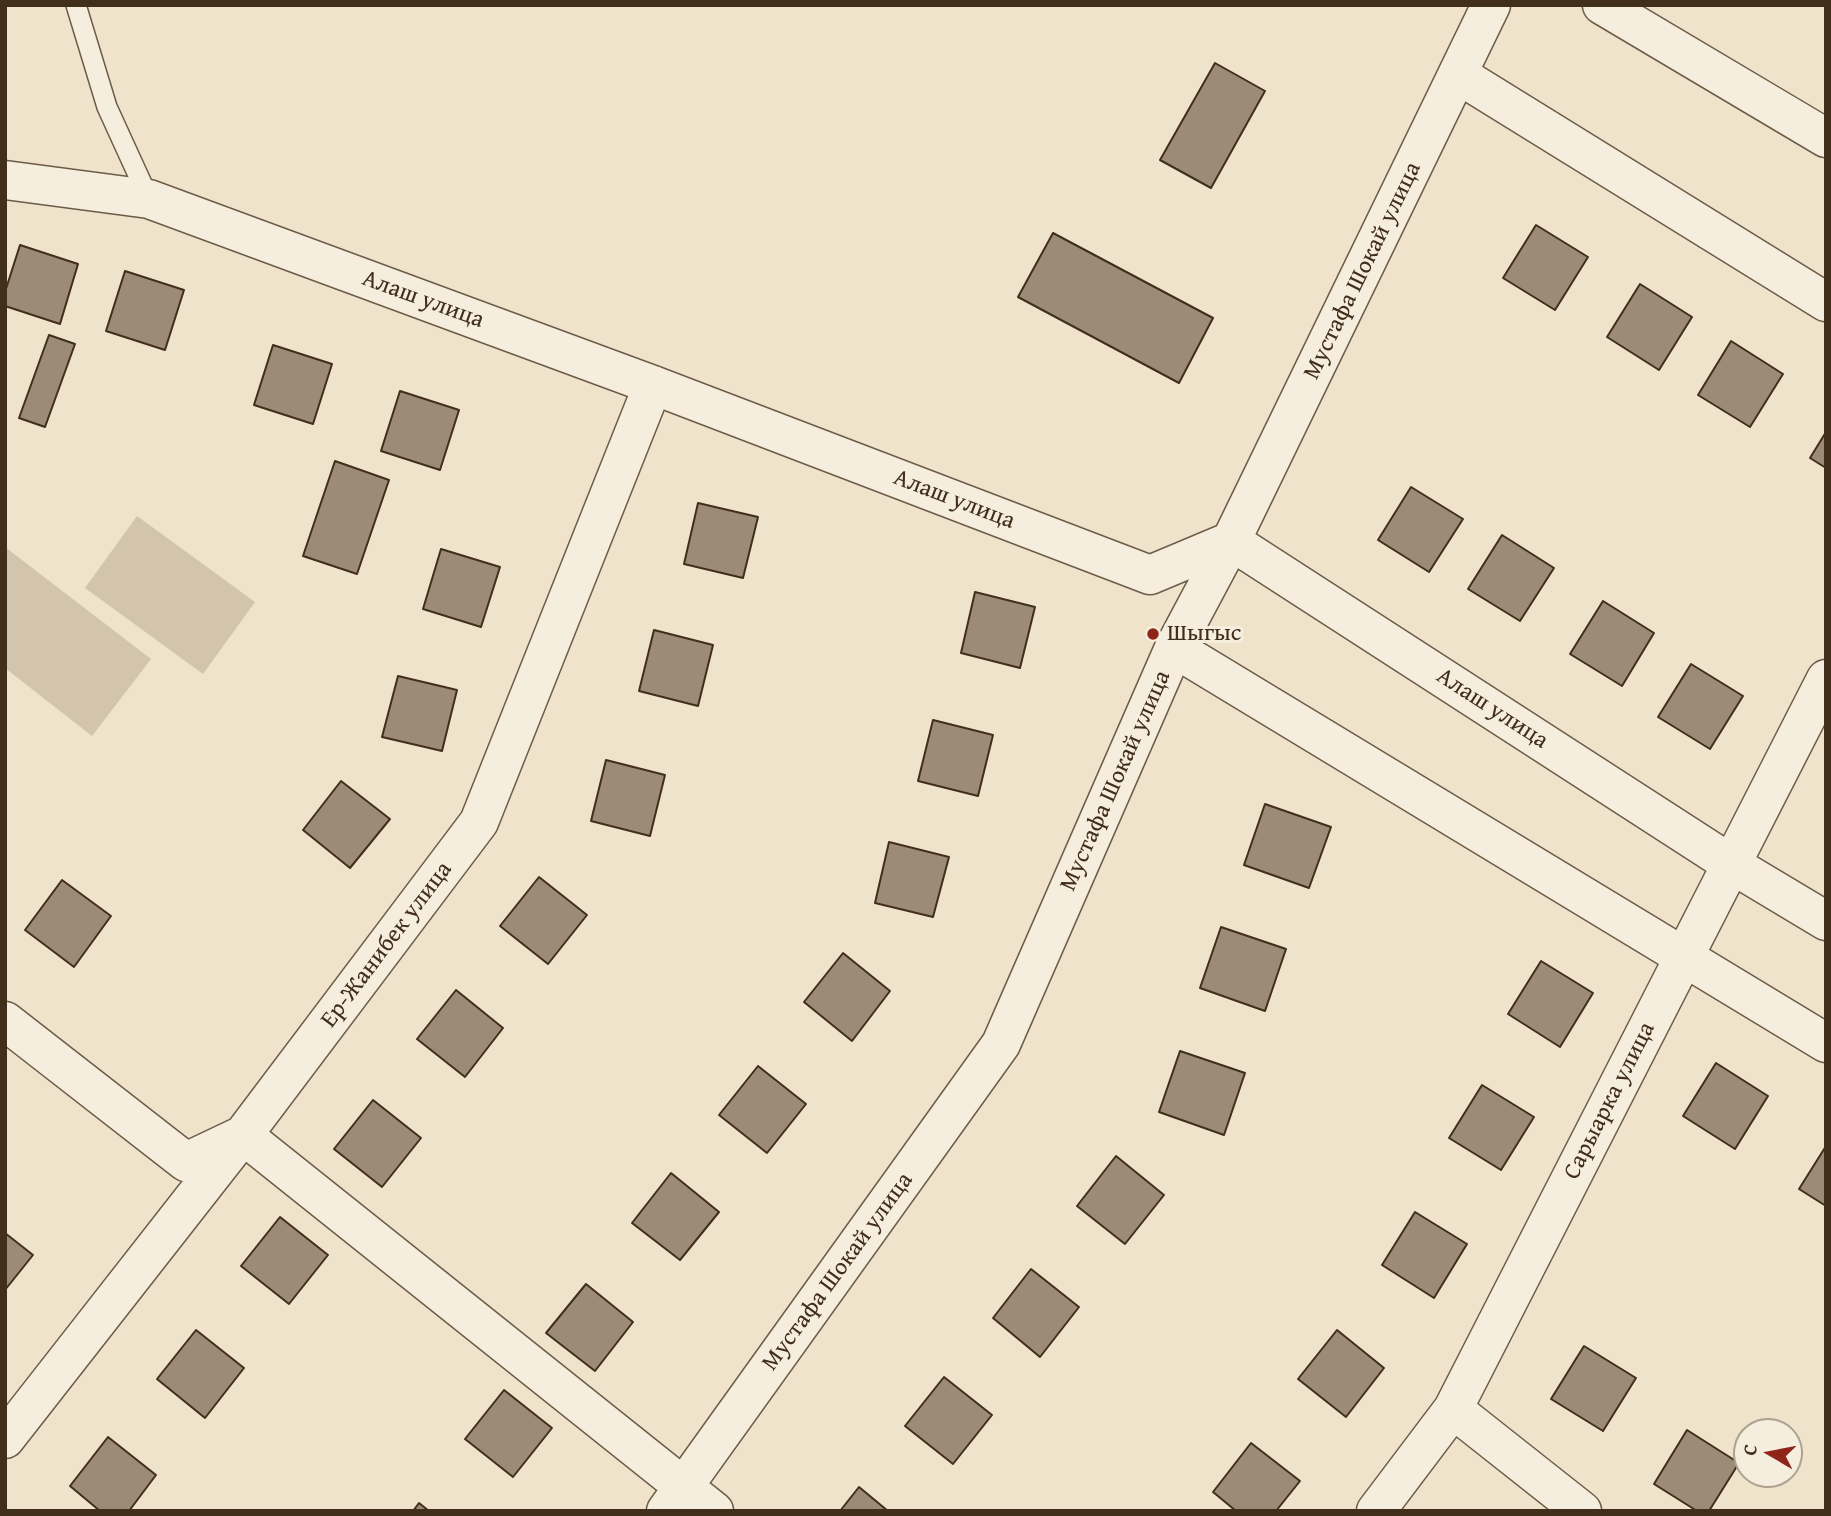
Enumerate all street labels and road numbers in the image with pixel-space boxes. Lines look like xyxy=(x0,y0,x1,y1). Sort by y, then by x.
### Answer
street label: Мустафа Шокай улица xyxy=(1298,158,1428,384)
street label: Алаш улица xyxy=(358,265,488,335)
street label: Алаш улица xyxy=(889,464,1019,536)
street label: Алаш улица xyxy=(1431,662,1553,756)
street label: Мустафа Шокай улица xyxy=(1054,666,1178,896)
street label: Ер-Жанибек улица xyxy=(315,856,459,1034)
street label: Сарыарка улица xyxy=(1558,1018,1662,1184)
street label: Мустафа Шокай улица xyxy=(756,1167,920,1377)

